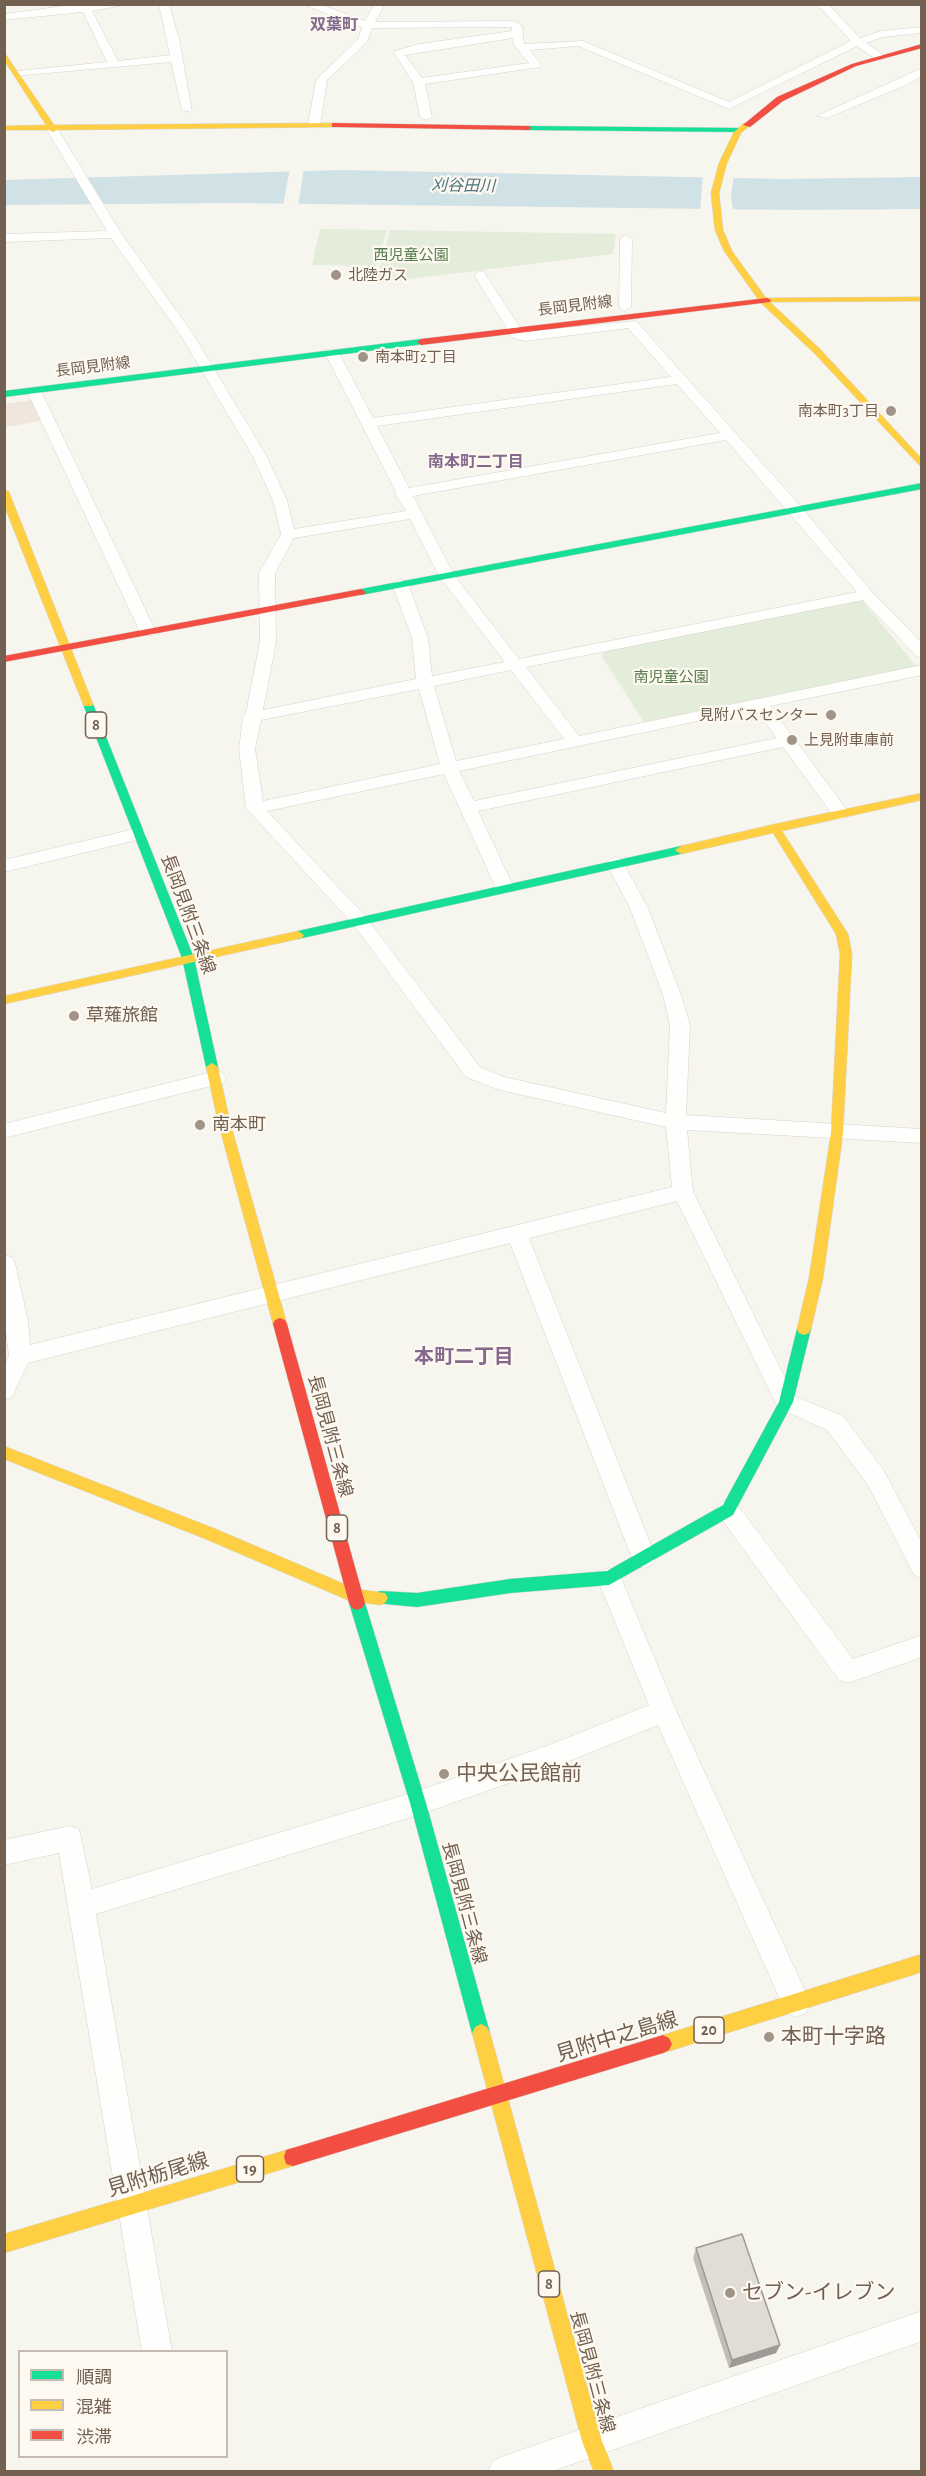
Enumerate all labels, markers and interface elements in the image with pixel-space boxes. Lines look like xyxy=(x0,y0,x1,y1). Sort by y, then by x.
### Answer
district label: 双葉町 xyxy=(310,15,358,35)
water label: 刈谷田川 xyxy=(431,176,495,196)
park label: 西児童公園 xyxy=(374,246,448,264)
place label: 北陸ガス xyxy=(348,266,408,284)
marker: 北陸ガス xyxy=(329,268,343,282)
street label: 長岡見附線 xyxy=(537,292,613,320)
place label: 南本町2丁目 xyxy=(375,348,457,366)
marker: 南本町2丁目 xyxy=(356,350,370,364)
street label: 長岡見附線 xyxy=(55,353,131,381)
place label: 南本町3丁目 xyxy=(798,402,879,420)
marker: 南本町3丁目 xyxy=(884,404,898,418)
district label: 南本町二丁目 xyxy=(428,452,524,472)
park label: 南児童公園 xyxy=(634,668,708,686)
place label: 見附バスセンター xyxy=(699,706,819,724)
marker: 見附バスセンター xyxy=(824,708,838,722)
road number: 8 xyxy=(86,712,106,738)
place label: 上見附車庫前 xyxy=(804,731,894,749)
marker: 上見附車庫前 xyxy=(785,733,799,747)
street label: 長岡見附三条線 xyxy=(156,851,220,977)
place label: 草薙旅館 xyxy=(86,1005,158,1027)
marker: 草薙旅館 xyxy=(67,1009,81,1023)
place label: 南本町 xyxy=(212,1114,266,1136)
marker: 南本町 xyxy=(193,1118,207,1132)
district label: 本町二丁目 xyxy=(414,1345,514,1369)
street label: 長岡見附三条線 xyxy=(303,1372,357,1500)
road number: 8 xyxy=(326,1515,348,1541)
place label: 中央公民館前 xyxy=(456,1761,582,1787)
marker: 中央公民館前 xyxy=(437,1767,451,1781)
street label: 長岡見附三条線 xyxy=(437,1839,491,1967)
street label: 見附中之島線 xyxy=(553,2007,681,2067)
road number: 20 xyxy=(694,2017,724,2043)
place label: 本町十字路 xyxy=(781,2024,886,2050)
marker: 本町十字路 xyxy=(762,2030,776,2044)
street label: 見附栃尾線 xyxy=(104,2148,212,2202)
road number: 19 xyxy=(236,2156,264,2182)
road number: 8 xyxy=(538,2271,560,2297)
place label: セブン-イレブン xyxy=(742,2280,895,2306)
marker: セブン-イレブン xyxy=(723,2286,737,2300)
street label: 長岡見附三条線 xyxy=(565,2308,619,2436)
legend xyxy=(18,2350,228,2458)
text: 順調 xyxy=(76,2369,112,2387)
text: 混雑 xyxy=(76,2399,112,2417)
text: 渋滞 xyxy=(76,2429,112,2447)

